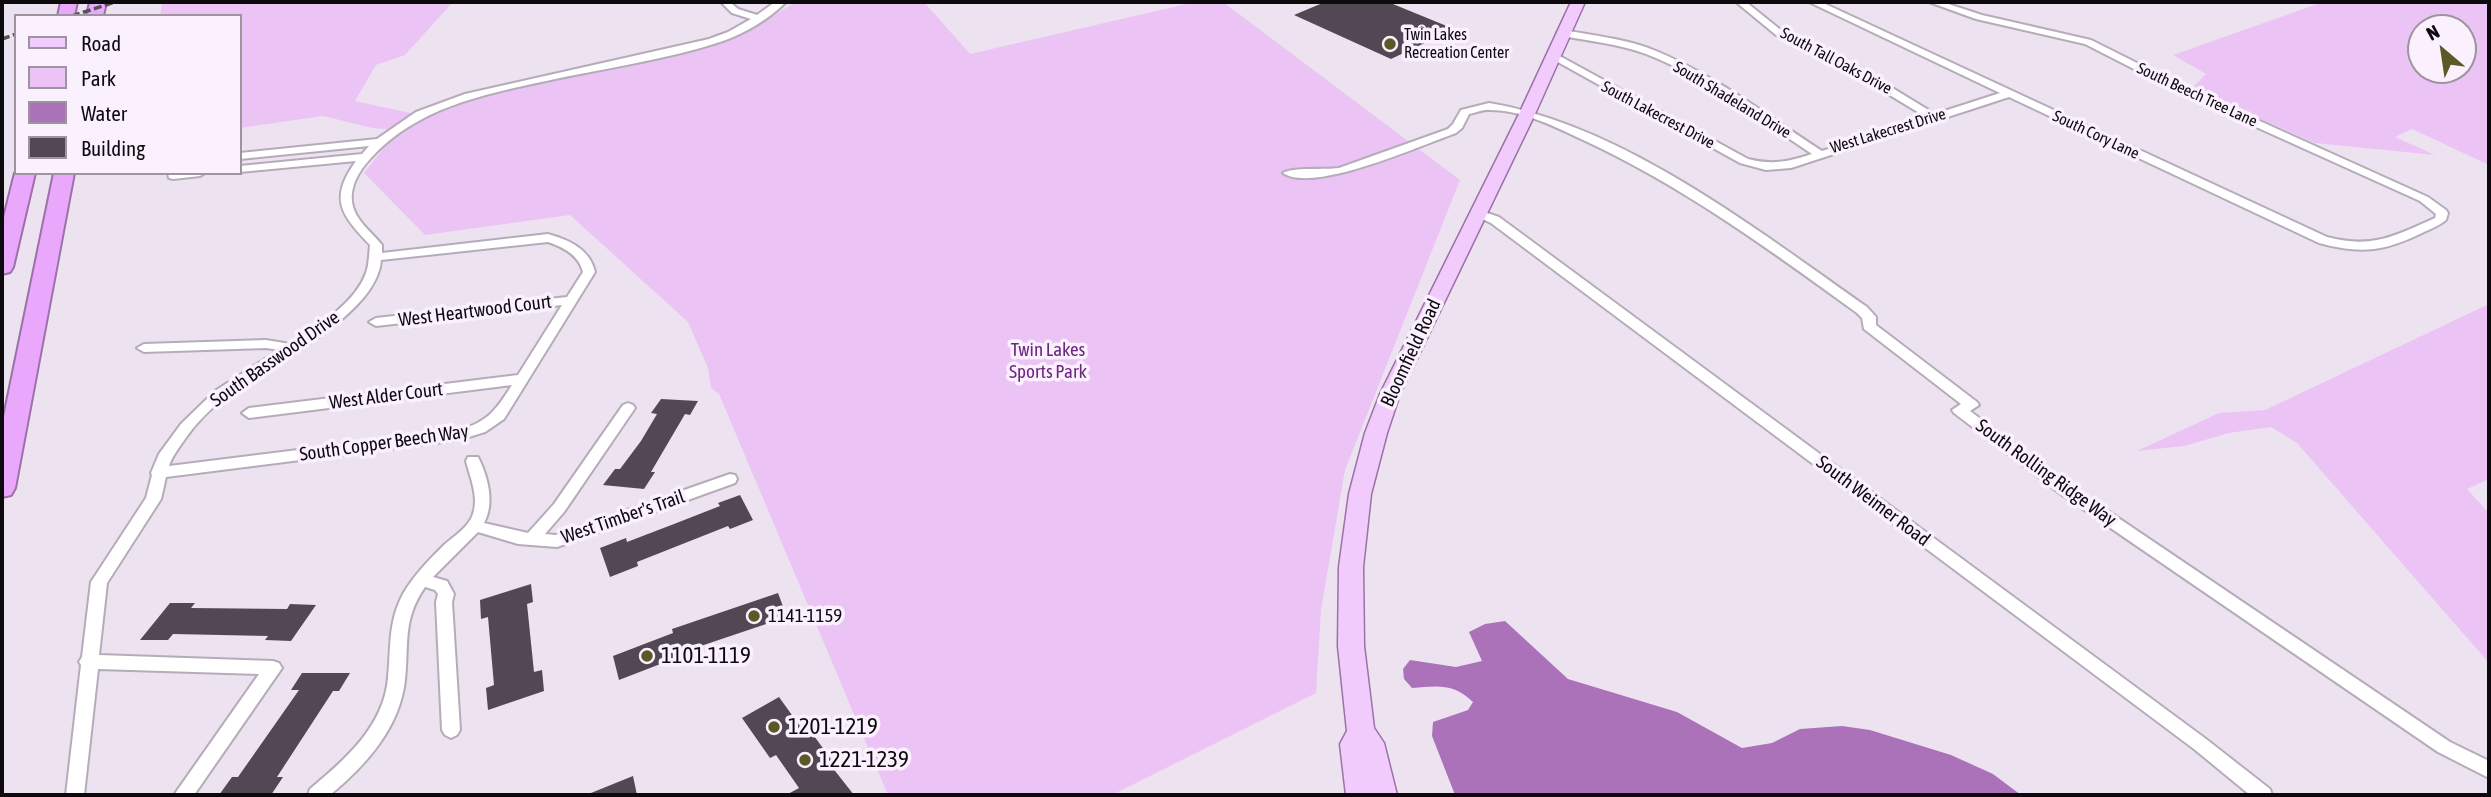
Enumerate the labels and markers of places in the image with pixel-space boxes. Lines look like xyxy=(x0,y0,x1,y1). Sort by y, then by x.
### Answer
place label: Twin Lakes Recreation Center xyxy=(1404,25,1509,63)
marker: Twin Lakes Recreation Center xyxy=(1382,36,1398,52)
place label: 1141-1159 xyxy=(768,605,842,627)
marker: 1141-1159 xyxy=(746,608,762,624)
place label: 1101-1119 xyxy=(661,642,751,670)
marker: 1101-1119 xyxy=(639,648,655,664)
place label: 1201-1219 xyxy=(788,713,878,741)
marker: 1201-1219 xyxy=(766,719,782,735)
place label: 1221-1239 xyxy=(819,746,909,774)
marker: 1221-1239 xyxy=(797,752,813,768)

